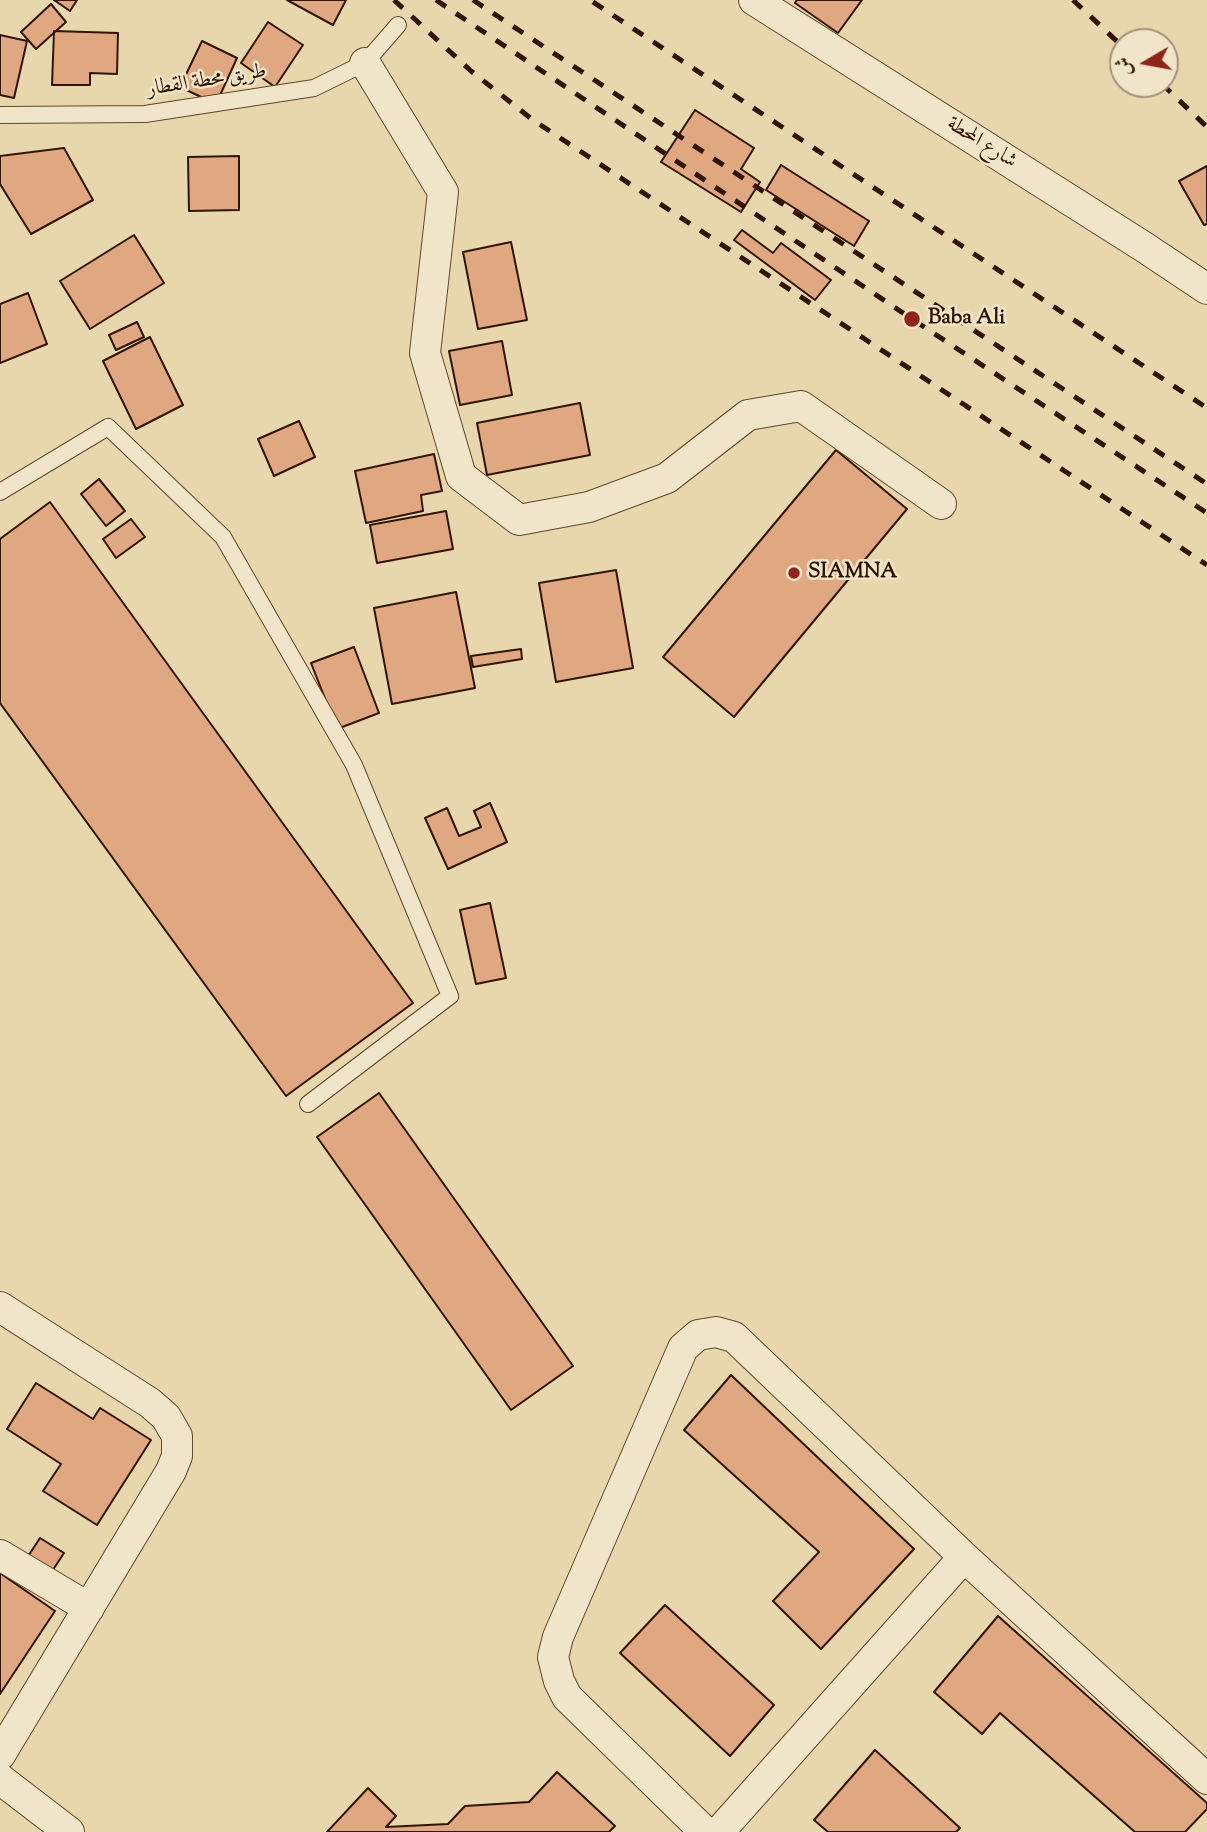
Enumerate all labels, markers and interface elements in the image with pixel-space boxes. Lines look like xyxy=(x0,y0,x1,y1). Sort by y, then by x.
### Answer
north arrow xyxy=(1109,28,1179,98)
text: ش xyxy=(1110,55,1140,78)
street label: طريق محطة القطار xyxy=(146,60,268,104)
street label: شارع المحطة xyxy=(941,113,1021,175)
place label: Baba Ali xyxy=(928,306,1005,332)
marker: Baba Ali xyxy=(902,309,922,329)
place label: SIAMNA xyxy=(808,560,897,586)
marker: SIAMNA xyxy=(786,565,802,581)

